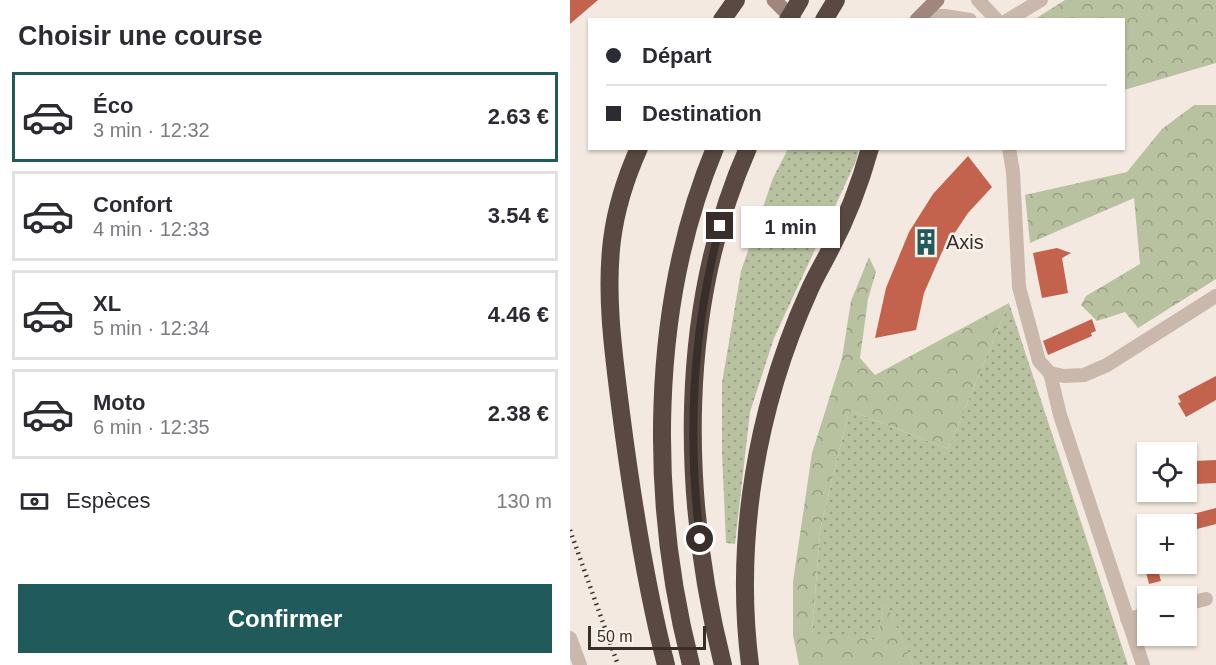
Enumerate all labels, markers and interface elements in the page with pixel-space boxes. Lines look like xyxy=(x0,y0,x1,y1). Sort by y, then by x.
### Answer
text: Choisir une course xyxy=(18,21,263,51)
text: Départ xyxy=(642,43,712,68)
icon: car xyxy=(21,90,75,144)
text: Éco xyxy=(93,93,133,118)
text: Destination xyxy=(642,101,762,126)
text: 2.63 € xyxy=(488,104,549,129)
text: 3 min · 12:32 xyxy=(93,119,210,141)
icon: car xyxy=(21,189,75,243)
text: Confort xyxy=(93,192,172,217)
text: 3.54 € xyxy=(488,203,549,228)
callout: 1 min xyxy=(741,205,840,247)
route end xyxy=(706,212,733,239)
text: 1 min xyxy=(764,216,817,238)
text: 4 min · 12:33 xyxy=(93,218,210,240)
building icon: Axis xyxy=(911,227,941,257)
place label: Axis xyxy=(946,231,984,253)
icon: car xyxy=(21,288,75,342)
text: XL xyxy=(93,291,121,316)
text: 4.46 € xyxy=(488,302,549,327)
text: 5 min · 12:34 xyxy=(93,317,210,339)
icon: car xyxy=(21,387,75,441)
text: Moto xyxy=(93,390,146,415)
text: 2.38 € xyxy=(488,401,549,426)
text: 6 min · 12:35 xyxy=(93,416,210,438)
map controls xyxy=(1137,442,1197,646)
button: locate xyxy=(1137,442,1197,502)
icon: cash xyxy=(18,485,51,518)
text: Espèces xyxy=(66,488,150,513)
text: 130 m xyxy=(496,490,552,512)
button: + xyxy=(1137,514,1197,574)
route start xyxy=(686,525,713,552)
button: Confirmer xyxy=(18,584,552,653)
button: − xyxy=(1137,586,1197,646)
scale bar xyxy=(588,623,706,650)
text: 50 m xyxy=(597,628,633,645)

